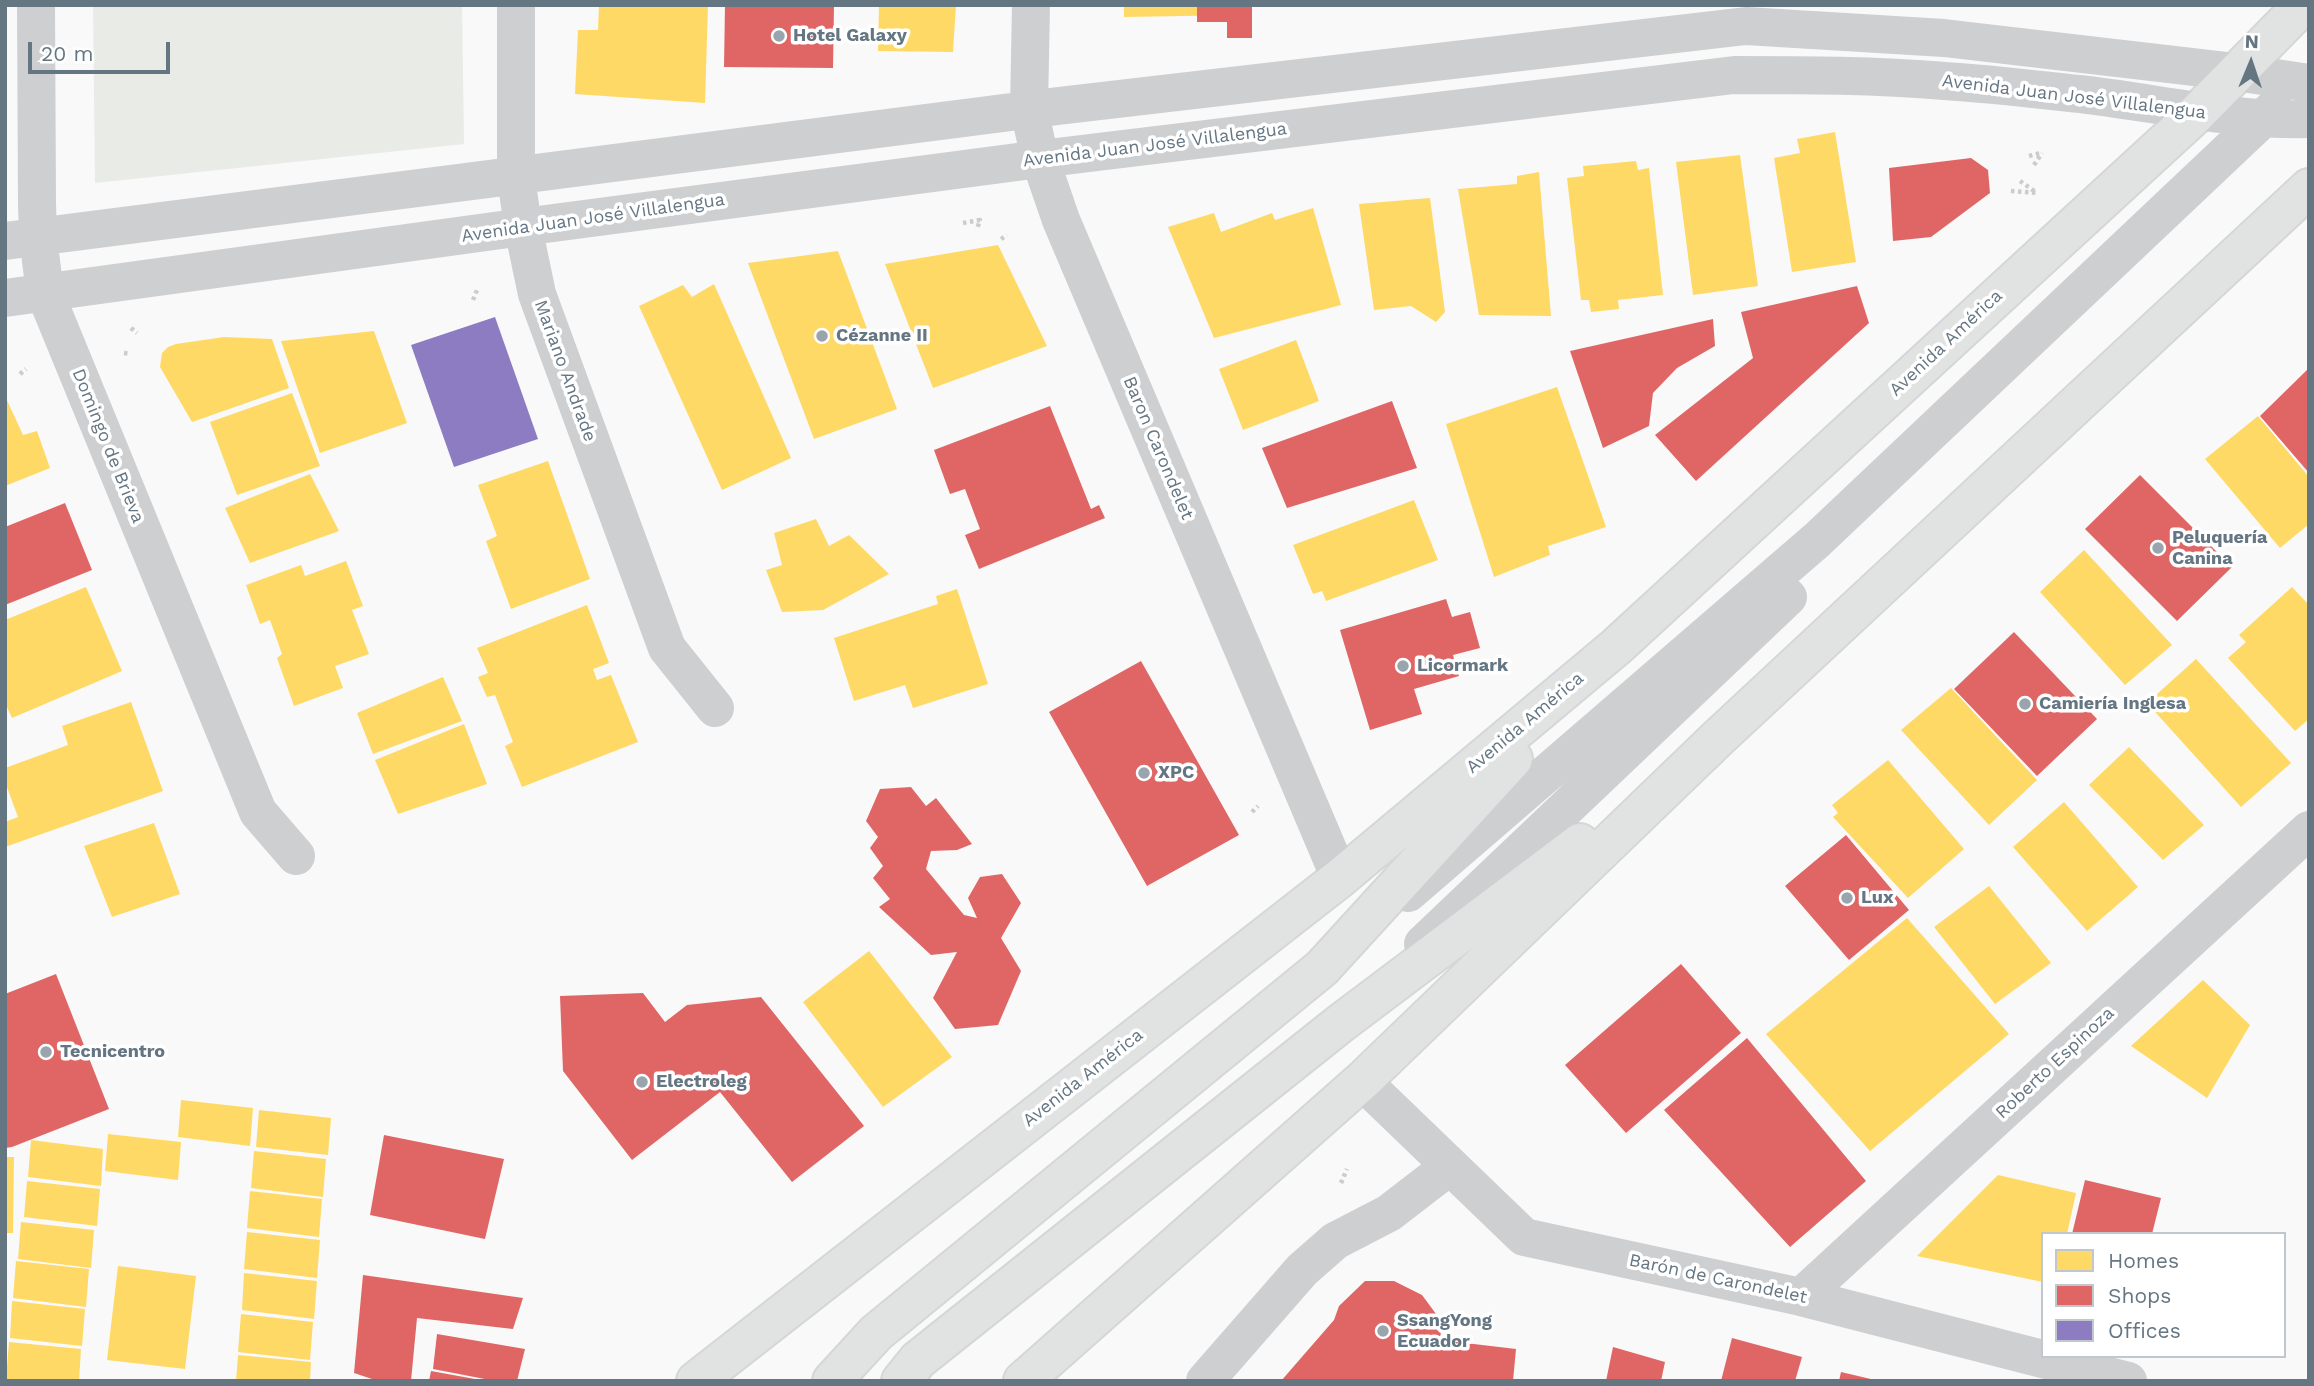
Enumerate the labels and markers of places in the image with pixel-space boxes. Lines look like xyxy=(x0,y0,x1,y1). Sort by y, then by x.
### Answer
place label: Hotel Galaxy xyxy=(793,25,907,47)
marker: Hotel Galaxy xyxy=(771,28,787,44)
place label: Cézanne II xyxy=(836,325,928,347)
marker: Cézanne II xyxy=(814,328,830,344)
place label: Peluquería Canina xyxy=(2172,527,2267,570)
marker: Peluquería Canina xyxy=(2150,540,2166,556)
place label: Licormark xyxy=(1417,655,1508,677)
marker: Licormark xyxy=(1395,658,1411,674)
place label: Camiería Inglesa xyxy=(2039,693,2186,715)
marker: Camiería Inglesa xyxy=(2017,696,2033,712)
place label: XPC xyxy=(1158,762,1194,784)
marker: XPC xyxy=(1136,765,1152,781)
place label: Lux xyxy=(1861,887,1894,909)
marker: Lux xyxy=(1839,890,1855,906)
place label: Tecnicentro xyxy=(60,1041,165,1063)
marker: Tecnicentro xyxy=(38,1044,54,1060)
place label: Electroleg xyxy=(656,1071,747,1093)
marker: Electroleg xyxy=(634,1074,650,1090)
place label: SsangYong Ecuador xyxy=(1397,1310,1492,1352)
marker: SsangYong Ecuador xyxy=(1375,1323,1391,1339)

